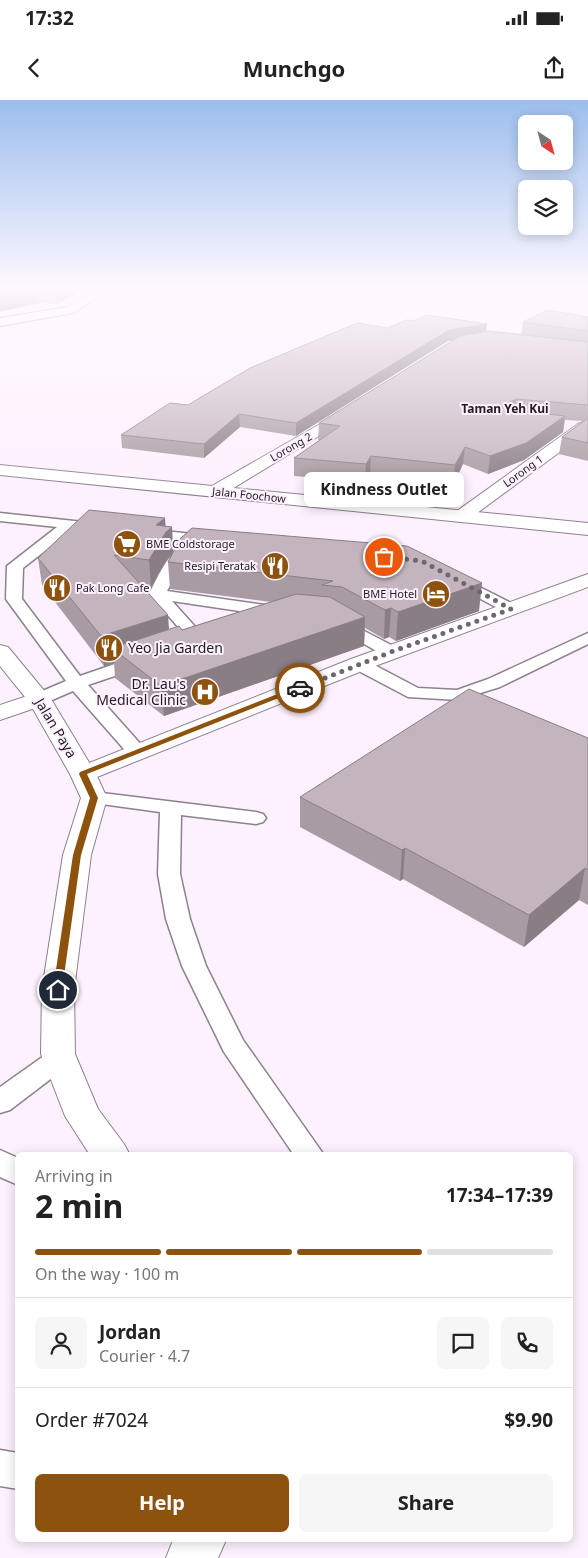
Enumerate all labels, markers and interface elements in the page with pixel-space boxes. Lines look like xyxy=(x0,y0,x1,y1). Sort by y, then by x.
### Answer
text: 17:32 xyxy=(25,5,74,31)
text: Munchgo xyxy=(243,53,345,83)
icon: back xyxy=(20,54,48,82)
icon: share xyxy=(540,54,568,82)
north arrow xyxy=(518,115,572,170)
map controls xyxy=(518,115,573,235)
button: layers xyxy=(518,180,573,235)
district label: Taman Yeh Kui xyxy=(461,400,549,417)
street label: Lorong 2 xyxy=(267,429,314,465)
street label: Lorong 1 xyxy=(500,451,546,490)
callout: Kindness Outlet xyxy=(304,472,464,507)
text: Kindness Outlet xyxy=(320,478,448,500)
street label: Jalan Foochow xyxy=(210,483,287,506)
supermarket icon: BME Coldstorage xyxy=(112,529,142,559)
place label: BME Coldstorage xyxy=(146,536,235,551)
pin xyxy=(363,536,405,578)
icon: bag xyxy=(370,543,398,571)
restaurant icon: Resipi Teratak xyxy=(260,551,290,581)
place label: Resipi Teratak xyxy=(184,558,256,573)
restaurant icon: Pak Long Cafe xyxy=(42,573,72,603)
hotel icon: BME Hotel xyxy=(421,579,451,609)
place label: Pak Long Cafe xyxy=(76,580,150,595)
place label: BME Hotel xyxy=(363,586,417,601)
restaurant icon: Yeo Jia Garden xyxy=(94,633,124,663)
place label: Yeo Jia Garden xyxy=(128,638,223,657)
courier xyxy=(275,663,325,713)
place label: Dr. Lau's Medical Clinic xyxy=(96,674,186,709)
icon: car xyxy=(286,674,314,702)
hospital icon: Dr. Lau's Medical Clinic xyxy=(190,677,220,707)
street label: Jalan Paya xyxy=(30,693,82,761)
pin xyxy=(37,969,79,1011)
icon: home xyxy=(44,976,72,1004)
text: Arriving in xyxy=(35,1165,113,1187)
text: 17:34–17:39 xyxy=(446,1182,553,1208)
text: 2 min xyxy=(35,1184,123,1227)
text: On the way · 100 m xyxy=(35,1263,179,1285)
button: person xyxy=(35,1317,87,1369)
button: chat xyxy=(437,1317,489,1369)
button: phone xyxy=(501,1317,553,1369)
text: Jordan xyxy=(99,1319,161,1345)
text: Courier · 4.7 xyxy=(99,1345,190,1367)
text: Order #7024 xyxy=(35,1407,148,1433)
text: $9.90 xyxy=(504,1407,553,1433)
button: Help xyxy=(35,1474,289,1532)
button: Share xyxy=(299,1474,553,1532)

